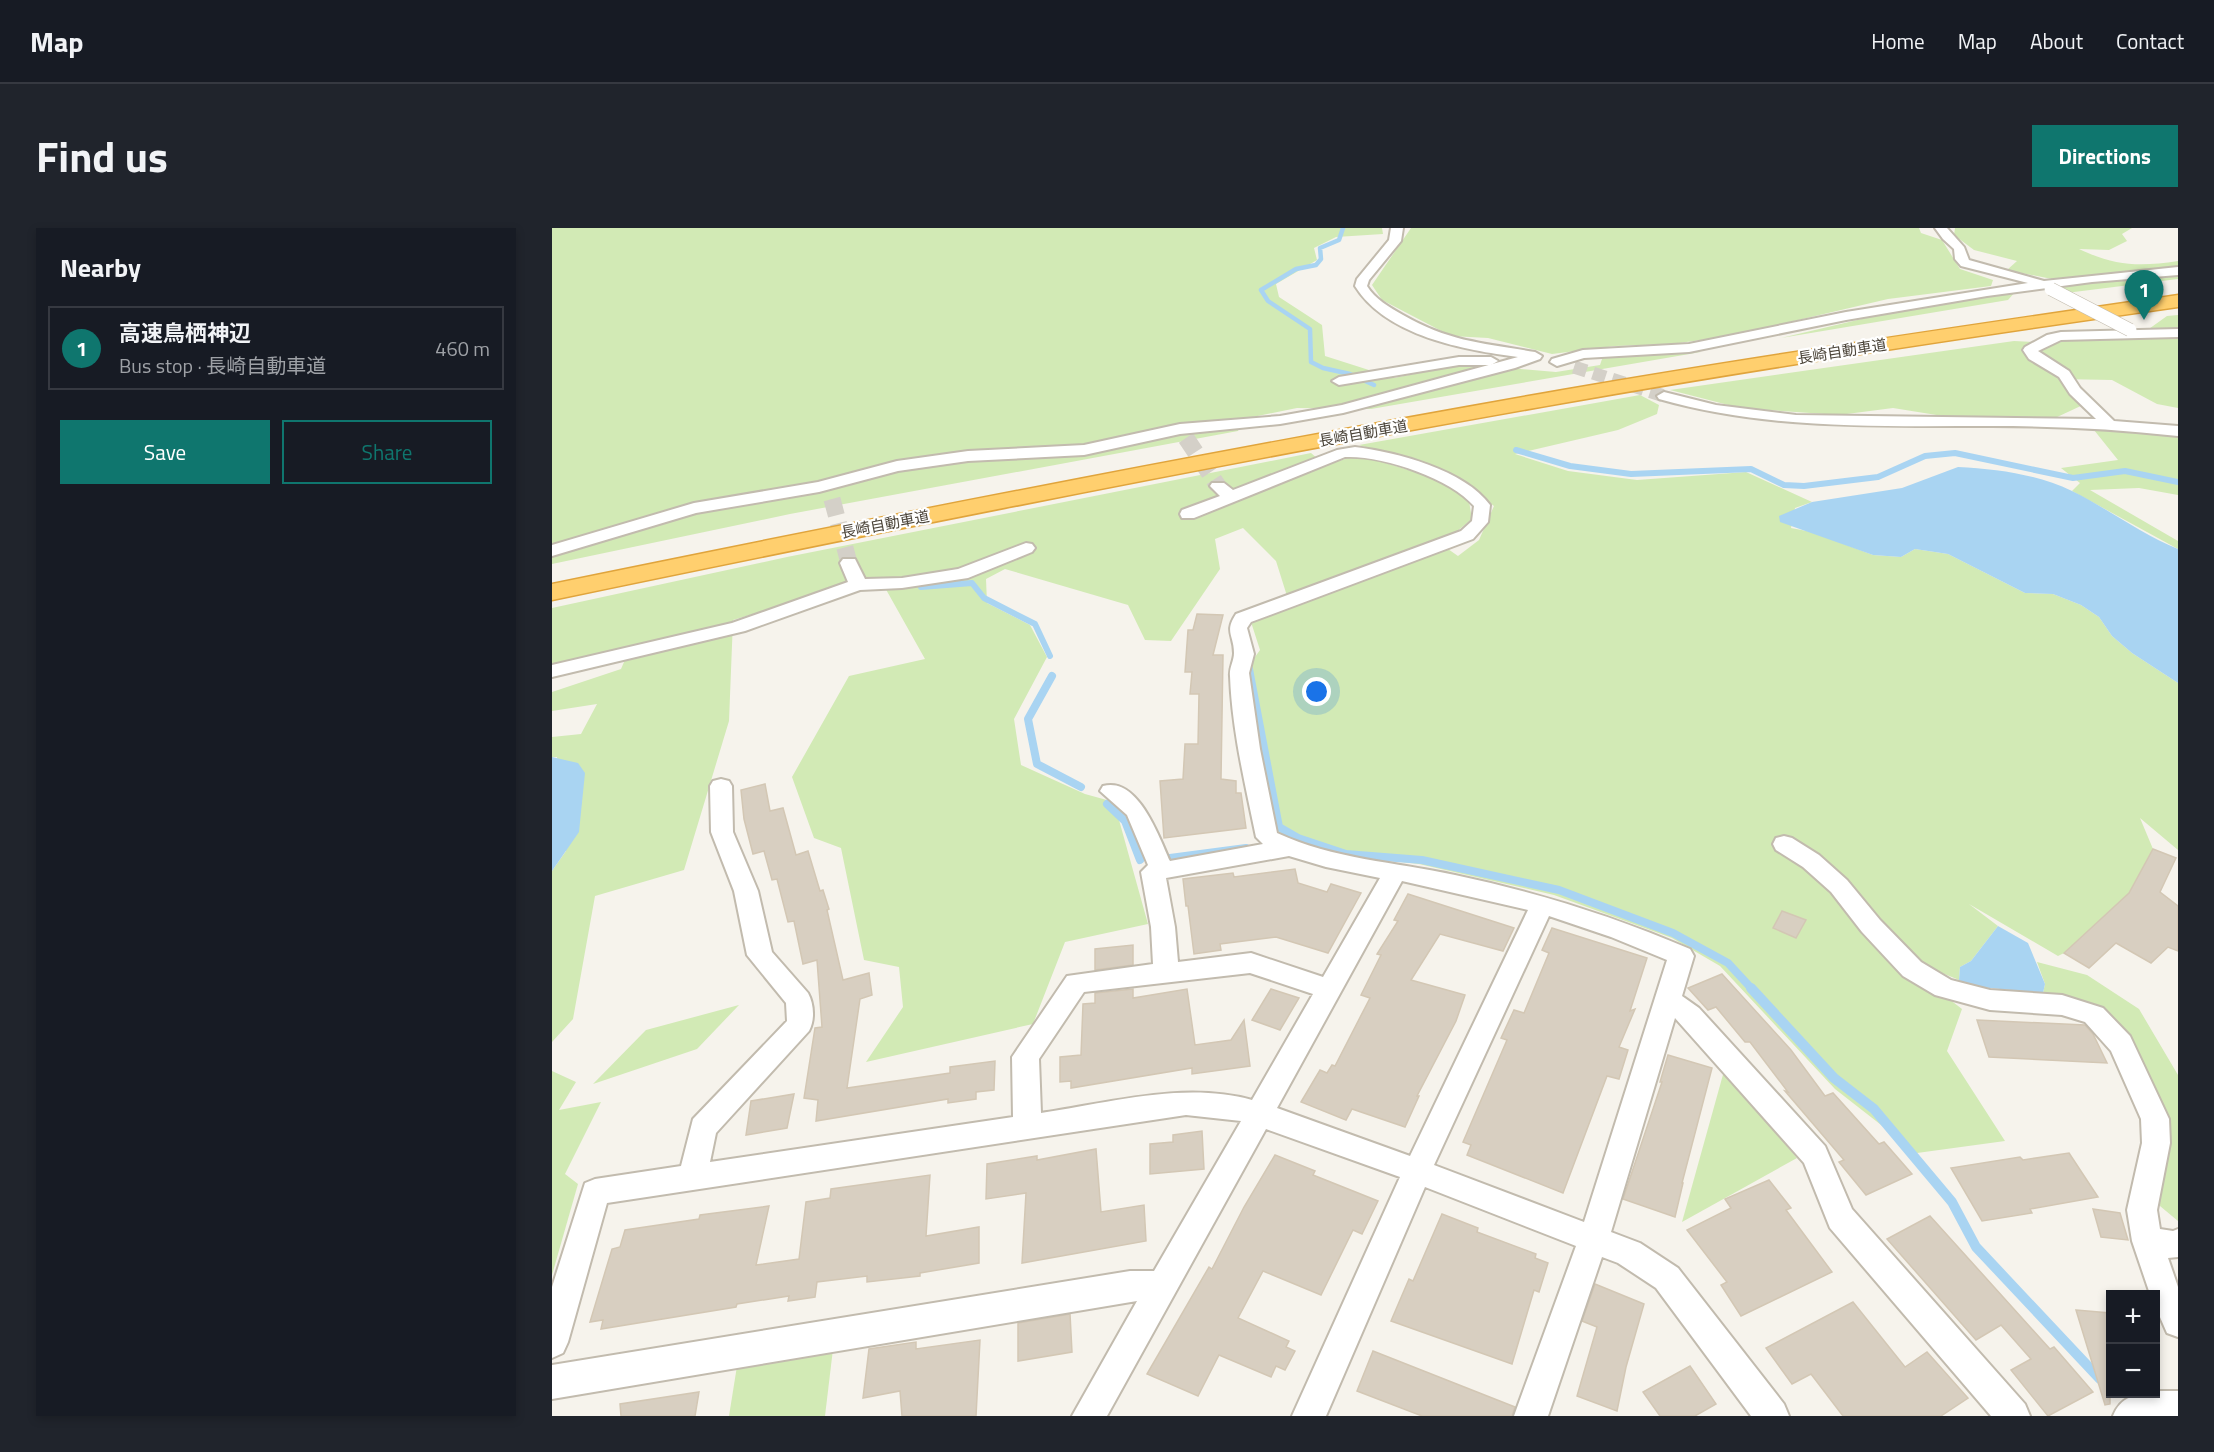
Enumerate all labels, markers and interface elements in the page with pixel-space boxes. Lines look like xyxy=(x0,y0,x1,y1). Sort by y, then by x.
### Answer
text: Map xyxy=(30,20,84,63)
text: Home xyxy=(1871,25,1925,57)
text: Map xyxy=(1958,25,1997,57)
text: About xyxy=(2030,25,2083,57)
text: Contact xyxy=(2116,25,2184,57)
text: Find us xyxy=(36,124,168,188)
button: Directions xyxy=(2032,125,2178,187)
text: Nearby xyxy=(60,248,141,287)
pin: 1 xyxy=(2124,270,2164,320)
text: 高速鳥栖神辺 xyxy=(119,316,251,350)
text: 1 xyxy=(76,333,87,364)
text: 460 m xyxy=(435,333,490,364)
street label: 長崎自動車道 xyxy=(1796,333,1888,369)
text: Bus stop · 長崎自動車道 xyxy=(119,350,326,381)
street label: 長崎自動車道 xyxy=(1317,414,1409,452)
button: Save xyxy=(60,420,270,484)
button: Share xyxy=(282,420,492,484)
street label: 長崎自動車道 xyxy=(839,504,931,544)
your location xyxy=(1302,677,1331,706)
map controls xyxy=(2106,1290,2160,1398)
button: + xyxy=(2106,1290,2160,1344)
button: − xyxy=(2106,1344,2160,1398)

